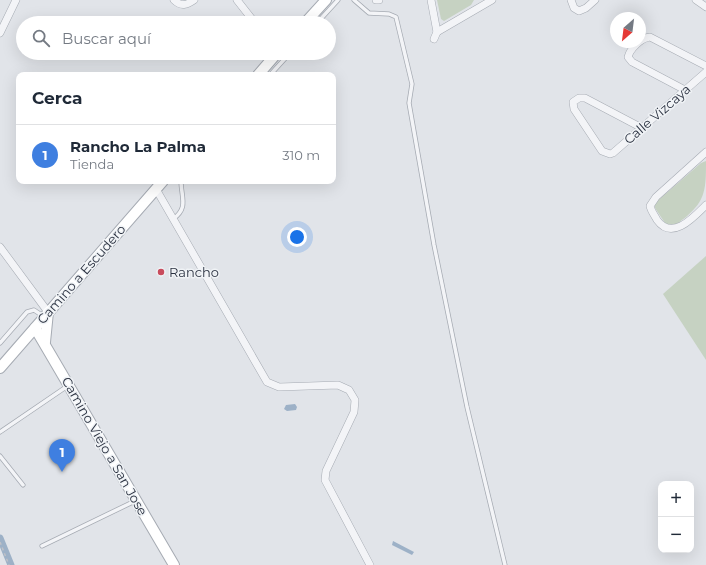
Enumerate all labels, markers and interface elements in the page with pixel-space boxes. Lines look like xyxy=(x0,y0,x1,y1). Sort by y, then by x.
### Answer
north arrow xyxy=(610,12,646,48)
search box xyxy=(16,16,336,60)
icon: search xyxy=(30,27,52,49)
text: Buscar aquí xyxy=(62,29,151,48)
street label: Calle Vizcaya xyxy=(620,81,694,147)
text: Cerca xyxy=(32,88,82,108)
text: Rancho La Palma xyxy=(70,137,206,156)
text: 1 xyxy=(42,147,48,163)
text: 310 m xyxy=(282,147,320,163)
text: Tienda xyxy=(70,156,114,172)
street label: Camino a Escudero xyxy=(34,221,128,327)
your location xyxy=(287,227,307,247)
place label: Rancho xyxy=(169,264,219,280)
marker: Rancho xyxy=(156,267,166,277)
street label: Camino Viejo a San Jose xyxy=(59,374,151,518)
pin: 1 xyxy=(49,439,75,472)
map controls xyxy=(658,481,694,553)
button: + xyxy=(658,481,694,517)
button: − xyxy=(658,517,694,553)

